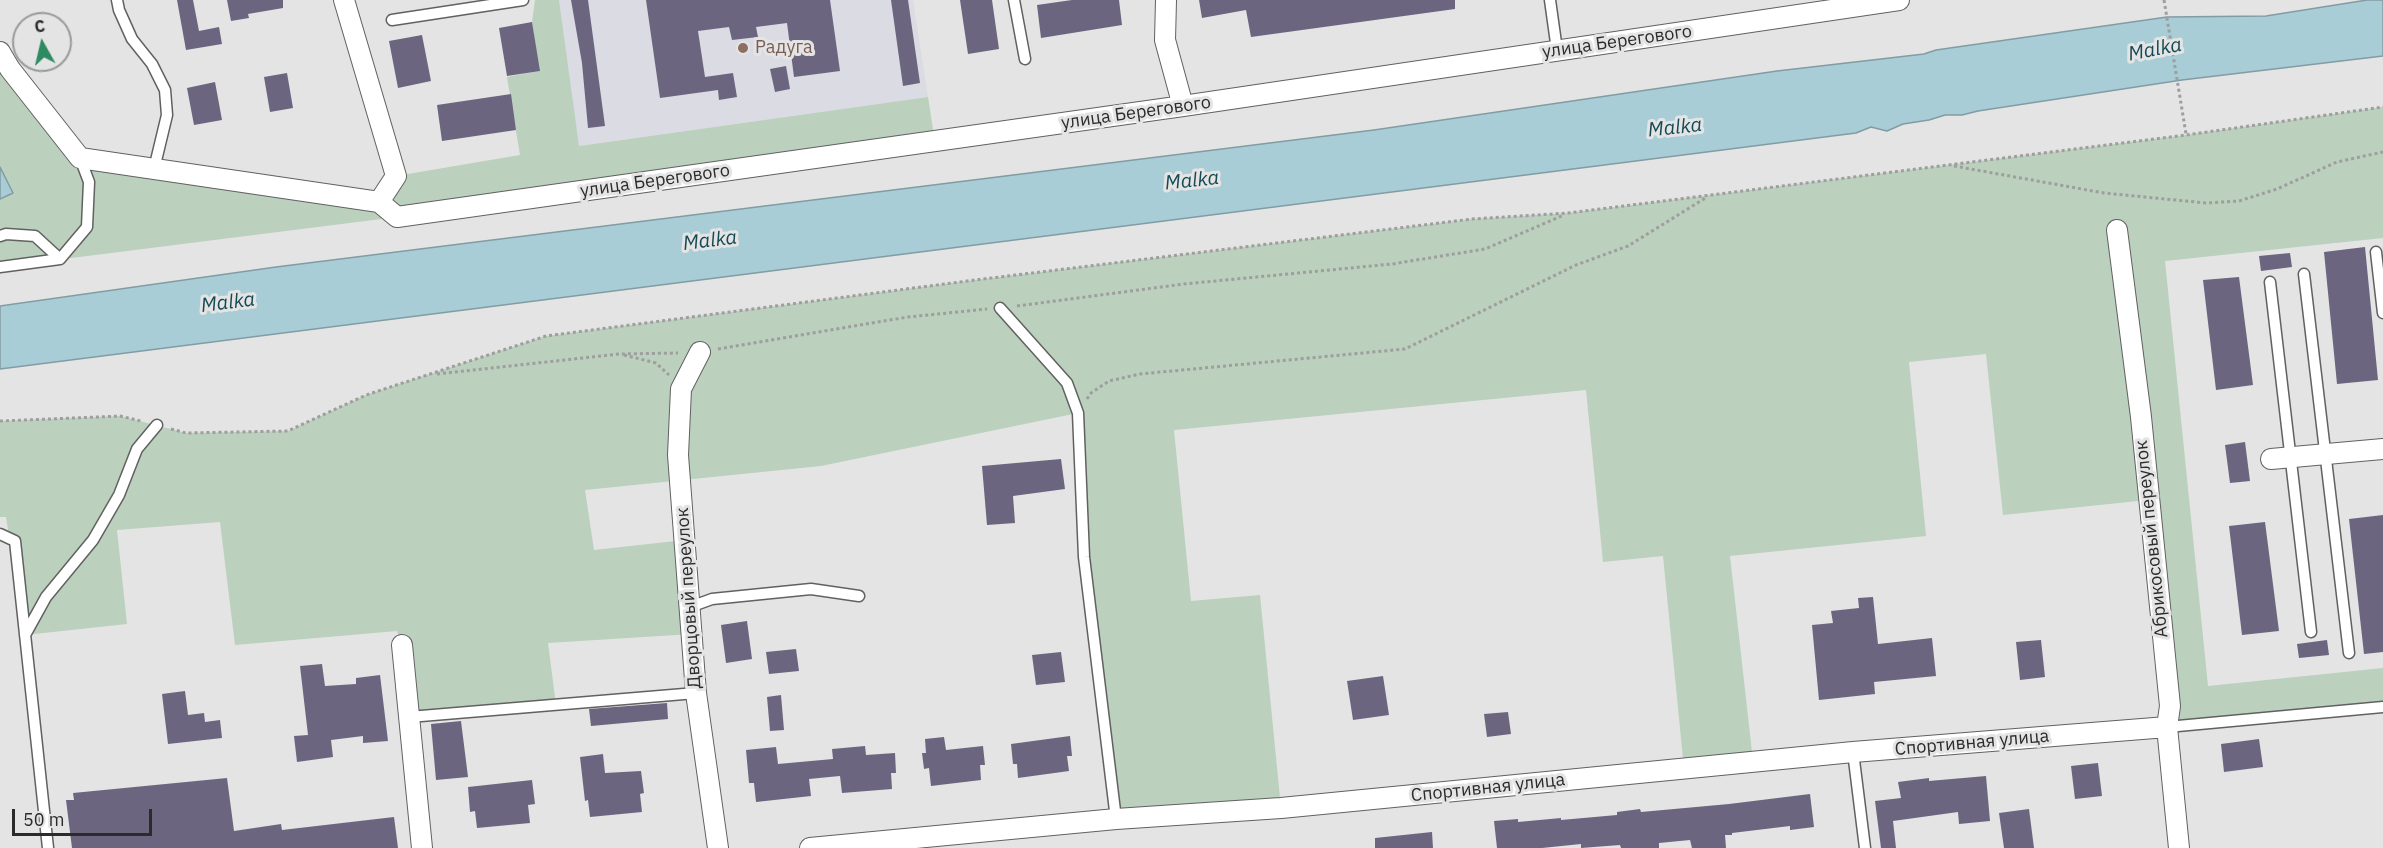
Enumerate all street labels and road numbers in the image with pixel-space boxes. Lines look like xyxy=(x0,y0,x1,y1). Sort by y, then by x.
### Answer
street label: улица Берегового xyxy=(1541,21,1693,63)
street label: улица Берегового xyxy=(1060,92,1212,134)
street label: улица Берегового xyxy=(579,160,731,202)
street label: Абрикосовый переулок xyxy=(2131,439,2173,639)
street label: Дворцовый переулок xyxy=(672,507,706,689)
street label: Спортивная улица xyxy=(1894,725,2050,761)
street label: Спортивная улица xyxy=(1410,769,1566,807)

